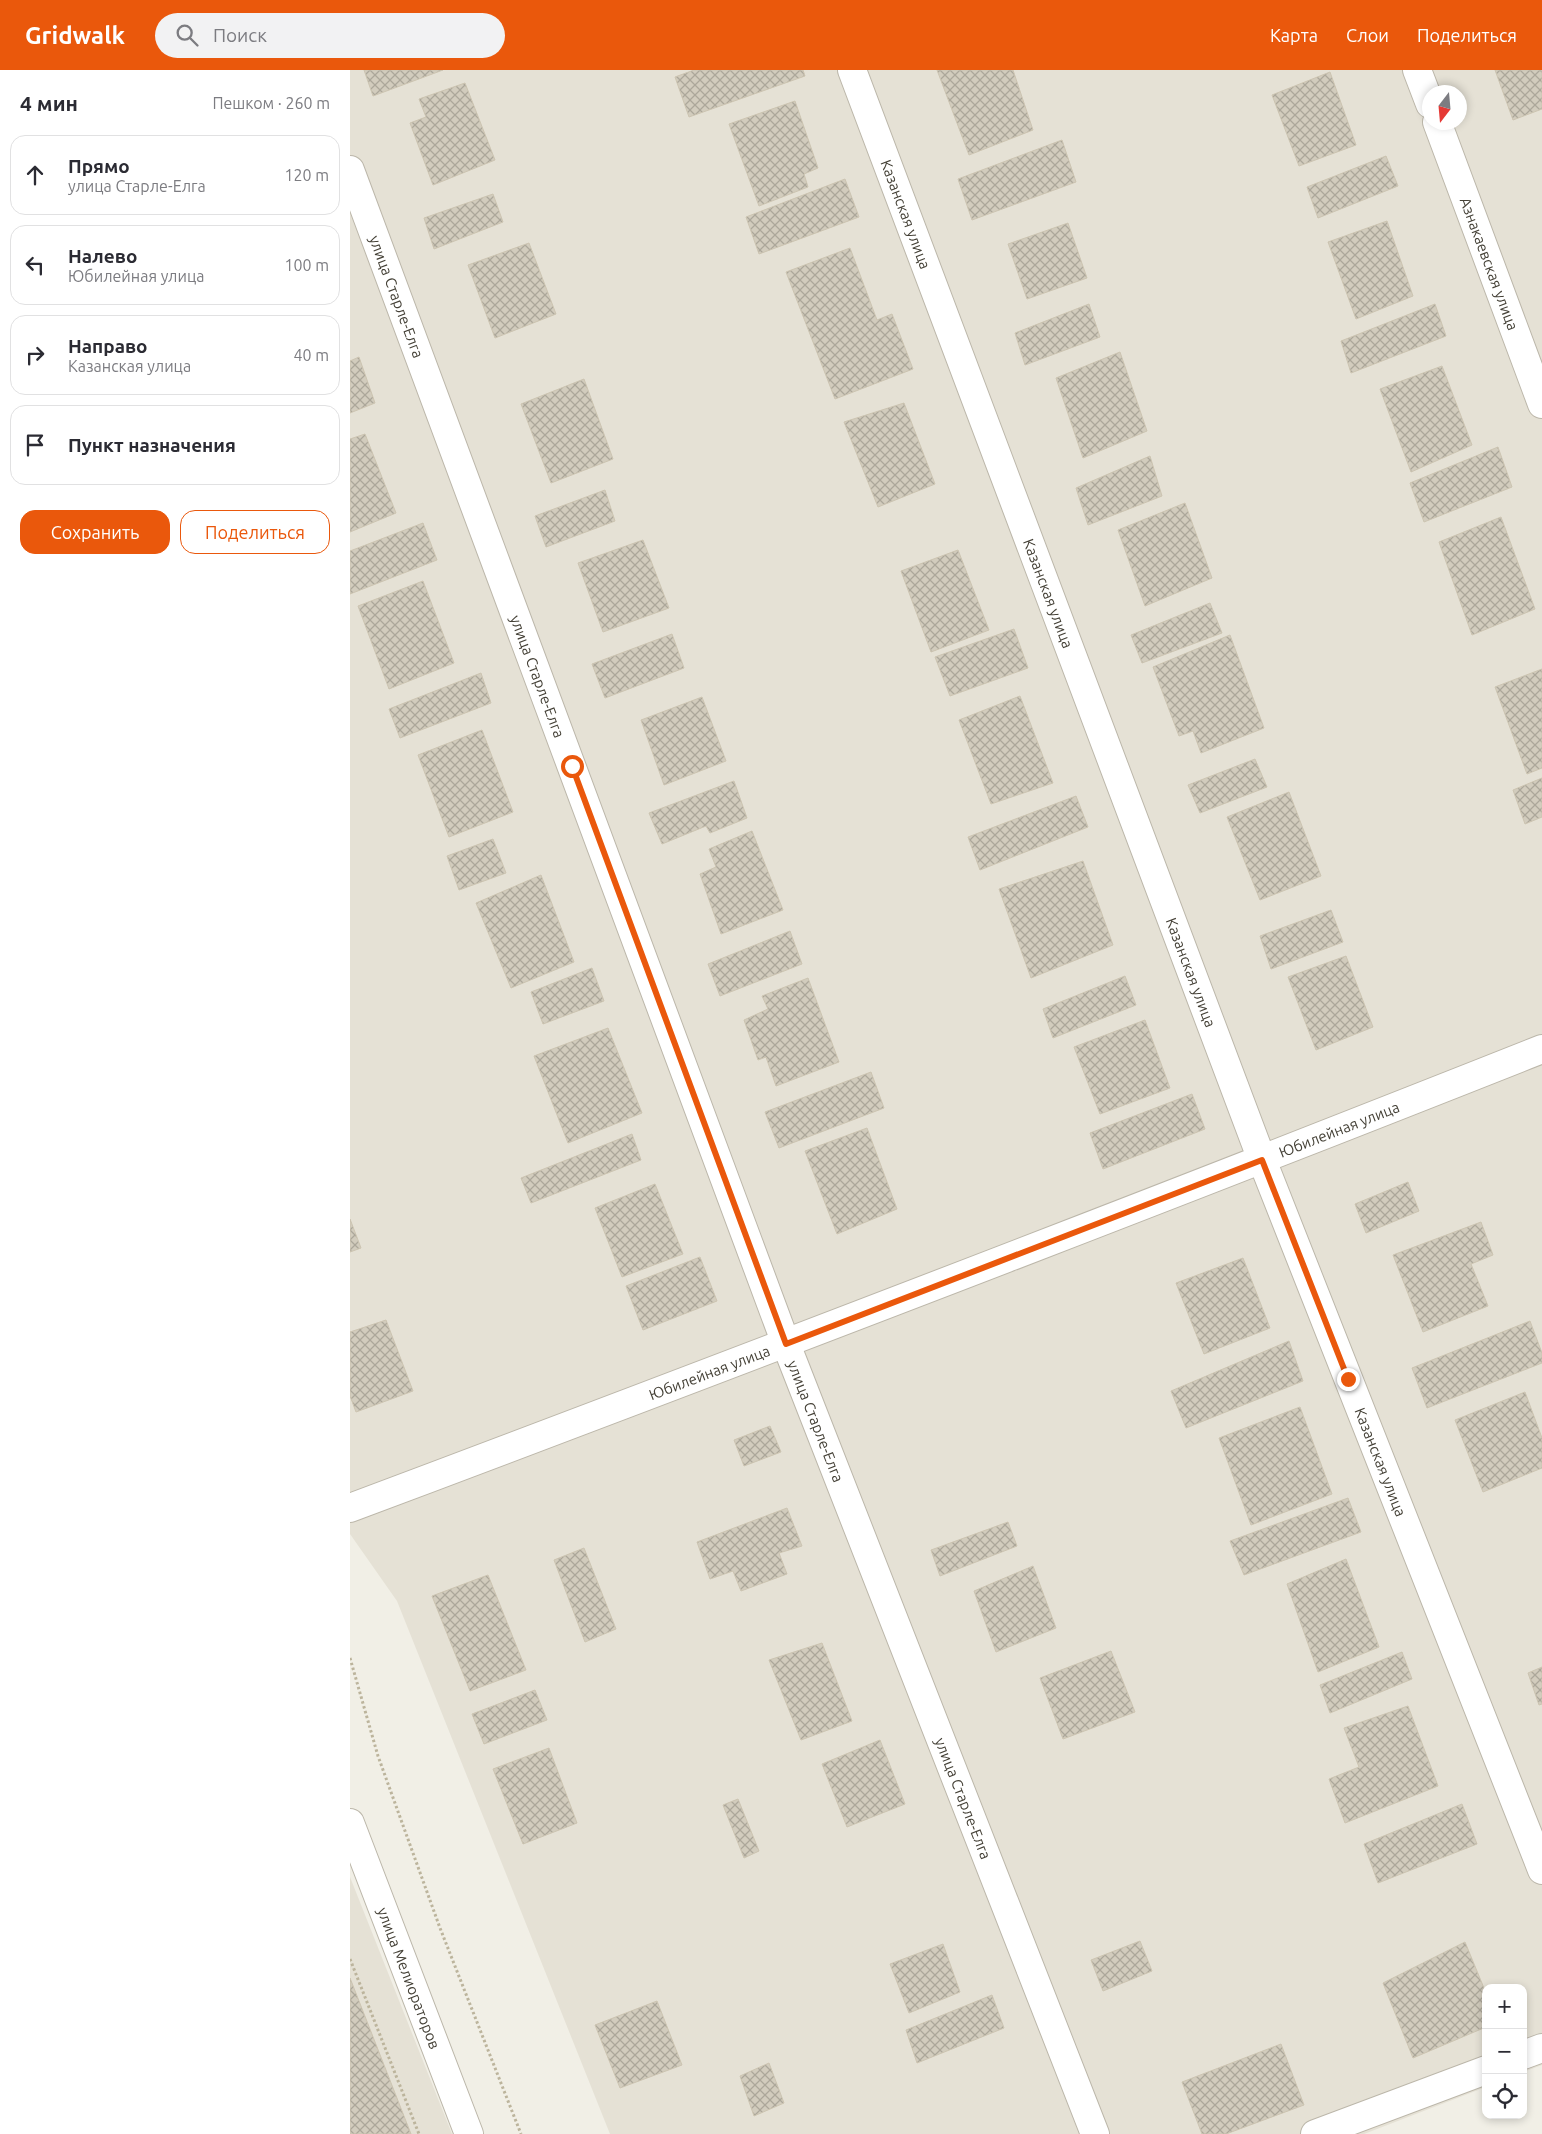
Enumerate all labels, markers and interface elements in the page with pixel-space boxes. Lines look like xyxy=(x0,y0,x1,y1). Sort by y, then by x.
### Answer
search box xyxy=(155,13,505,58)
icon: search xyxy=(173,21,201,49)
text: Gridwalk xyxy=(25,22,125,49)
text: Поиск xyxy=(213,24,267,46)
text: Карта xyxy=(1270,25,1318,45)
text: Слои xyxy=(1346,25,1389,45)
text: Поделиться xyxy=(1417,25,1517,45)
north arrow xyxy=(1422,85,1467,130)
text: 4 мин xyxy=(20,91,78,115)
text: Пешком · 260 m xyxy=(212,94,330,112)
text: Прямо xyxy=(68,155,130,177)
street label: Казанская улица xyxy=(878,157,935,271)
icon: ahead xyxy=(21,161,49,189)
text: 120 m xyxy=(284,166,329,184)
text: улица Старле-Елга xyxy=(68,177,206,195)
street label: Азнакаевская улица xyxy=(1457,195,1522,332)
street label: улица Старле-Елга xyxy=(367,233,427,360)
text: Налево xyxy=(68,245,137,267)
icon: left xyxy=(21,251,49,279)
text: 100 m xyxy=(284,256,329,274)
text: Юбилейная улица xyxy=(68,267,204,285)
text: Направо xyxy=(68,335,148,357)
icon: right xyxy=(21,341,49,369)
text: 40 m xyxy=(293,346,329,364)
text: Казанская улица xyxy=(68,357,191,375)
icon: arrive xyxy=(21,431,49,459)
text: Пункт назначения xyxy=(68,434,236,456)
button: Сохранить xyxy=(20,510,170,554)
button: Поделиться xyxy=(180,510,330,554)
street label: Казанская улица xyxy=(1021,536,1077,650)
street label: улица Старле-Елга xyxy=(508,613,568,740)
route start xyxy=(561,755,584,778)
street label: Казанская улица xyxy=(1163,915,1220,1029)
street label: Юбилейная улица xyxy=(1276,1098,1402,1160)
street label: Юбилейная улица xyxy=(646,1341,772,1403)
street label: улица Старле-Елга xyxy=(785,1358,848,1484)
route end xyxy=(1337,1368,1360,1391)
street label: Казанская улица xyxy=(1352,1405,1410,1519)
street label: улица Старле-Елга xyxy=(932,1735,995,1861)
street label: улица Мелиораторов xyxy=(375,1905,444,2051)
map controls xyxy=(1482,1984,1527,2119)
button: + xyxy=(1482,1984,1527,2029)
button: − xyxy=(1482,2029,1527,2074)
button: locate xyxy=(1482,2074,1527,2119)

